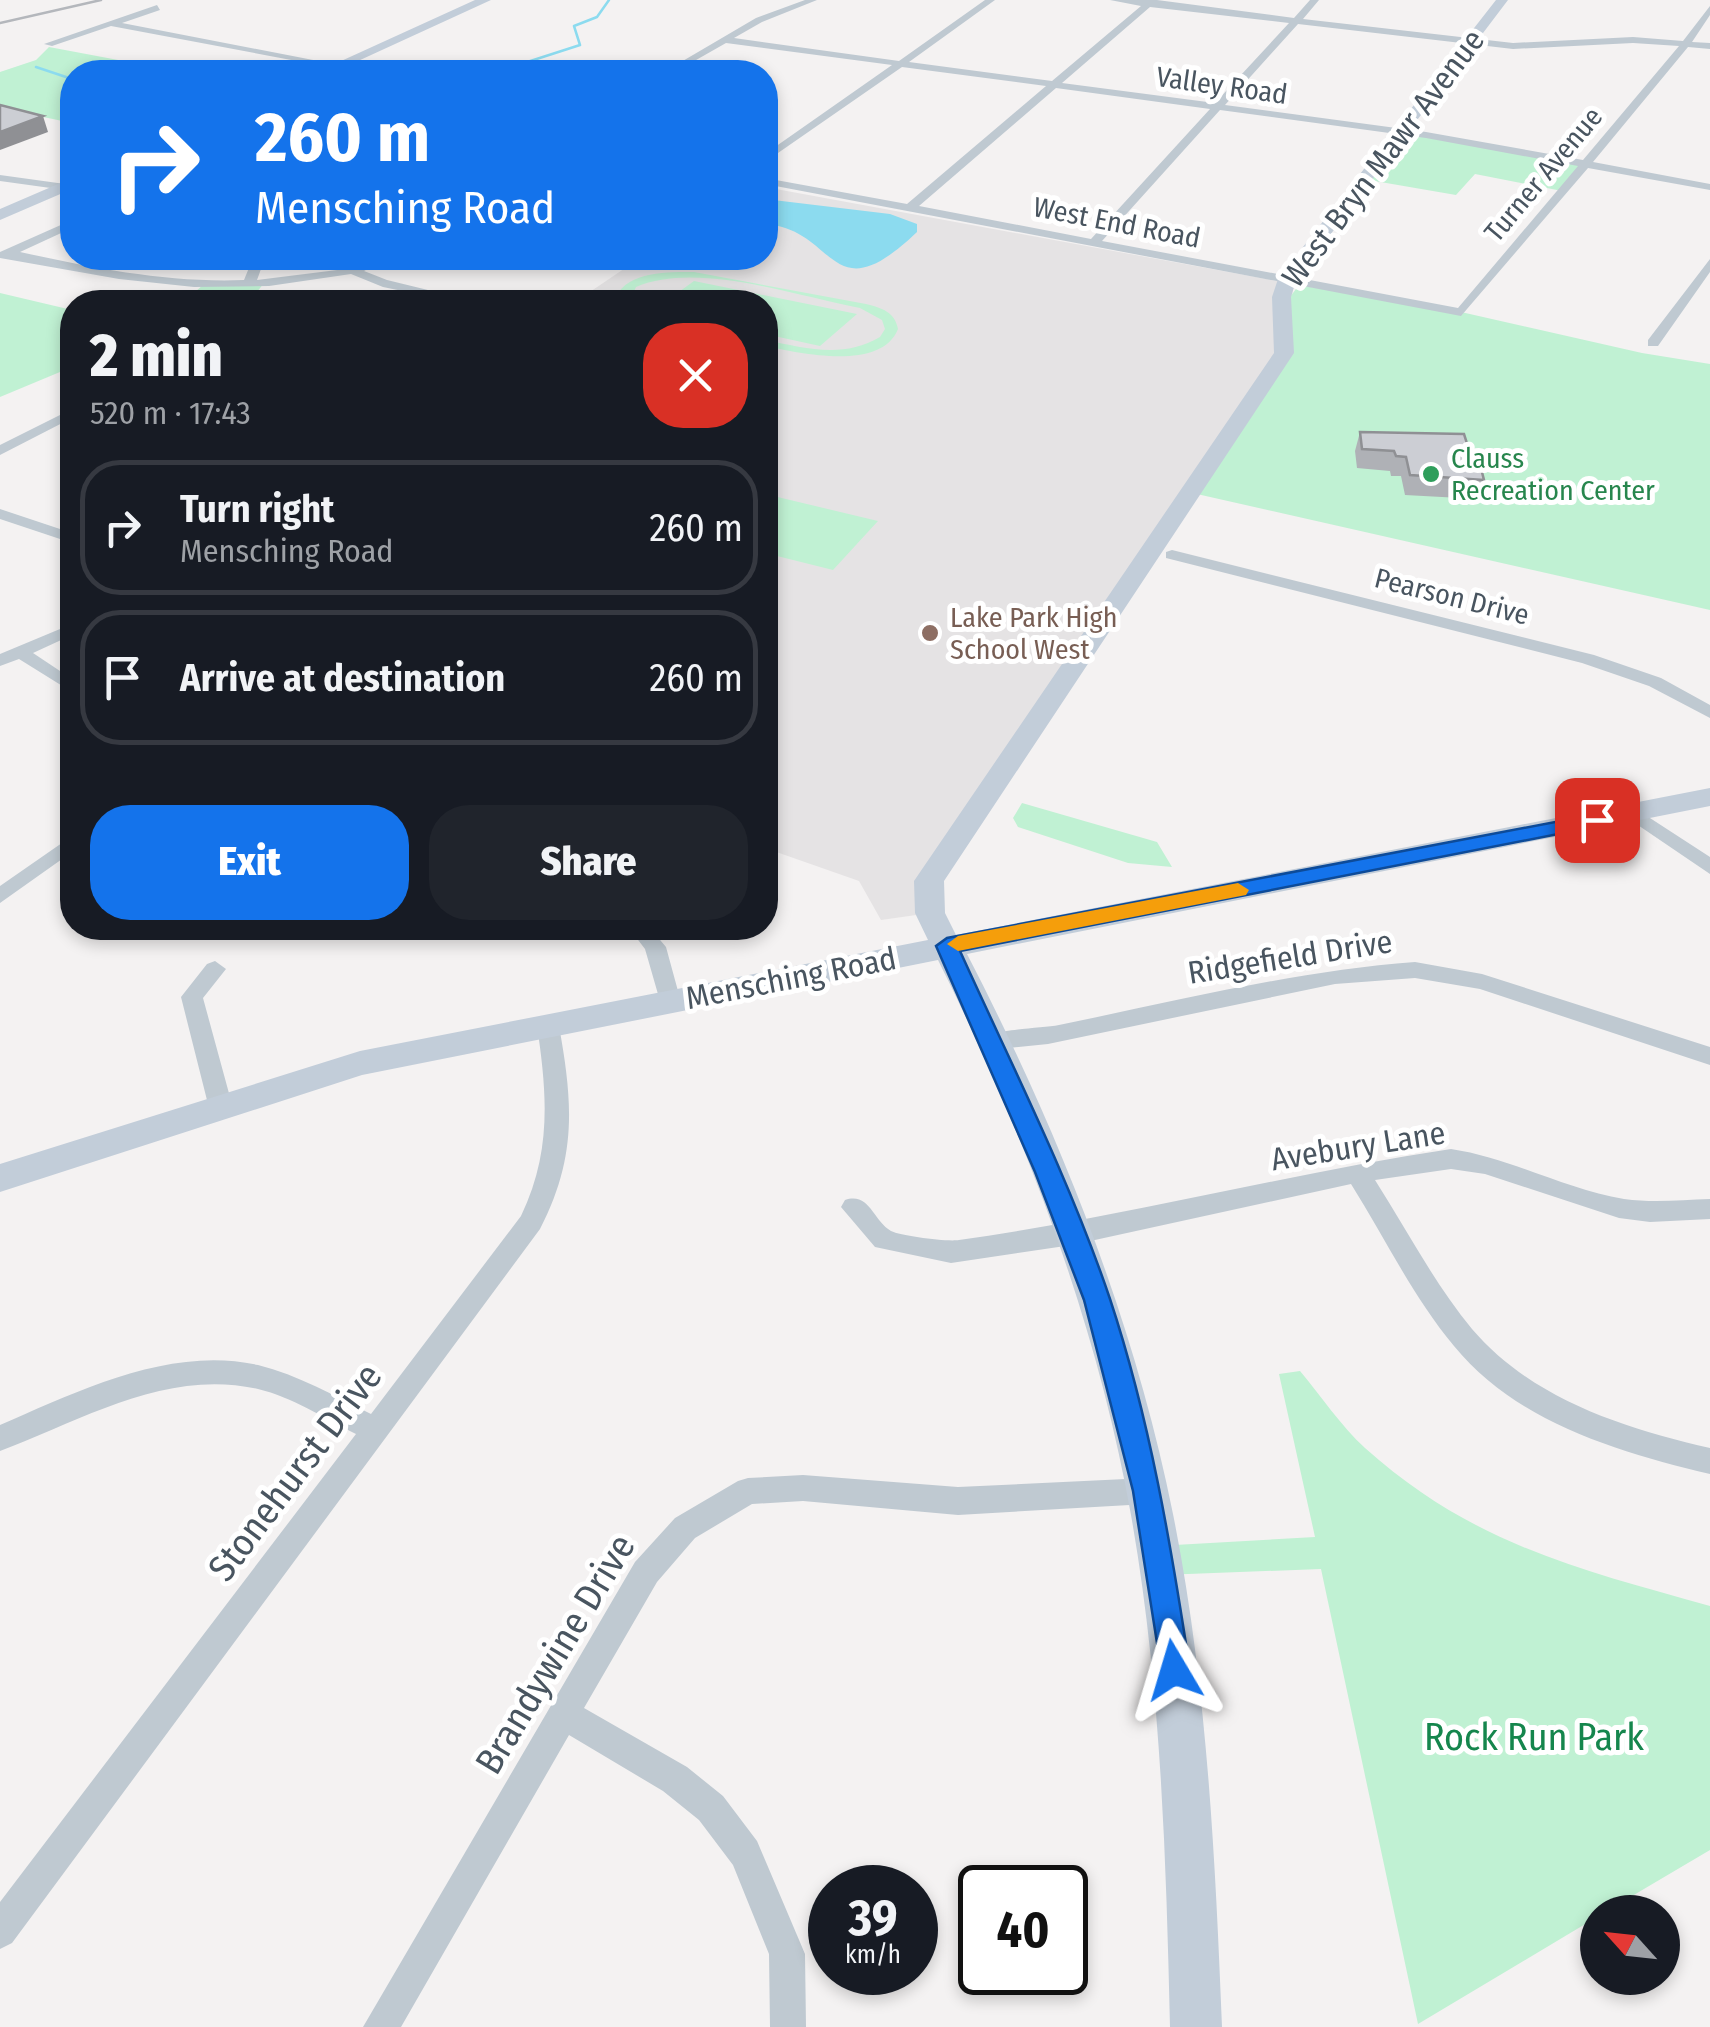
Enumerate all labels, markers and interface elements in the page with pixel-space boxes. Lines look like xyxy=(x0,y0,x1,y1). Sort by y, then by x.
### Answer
street label: West Bryn Mawr Avenue xyxy=(1274,22,1492,294)
street label: Valley Road xyxy=(1154,60,1290,111)
text: 260 m xyxy=(255,96,430,180)
icon: right xyxy=(90,100,220,230)
street label: Turner Avenue xyxy=(1478,100,1609,248)
text: Mensching Road xyxy=(255,181,555,235)
street label: West End Road xyxy=(1031,190,1203,255)
text: 2 min xyxy=(90,320,223,392)
button: close xyxy=(643,323,748,428)
text: 520 m · 17:43 xyxy=(90,394,251,432)
place label: Clauss Recreation Center xyxy=(1451,442,1655,507)
marker: Clauss Recreation Center xyxy=(1420,463,1442,485)
text: Turn right xyxy=(180,486,334,532)
icon: right xyxy=(95,500,150,555)
text: 260 m xyxy=(649,505,743,551)
text: Mensching Road xyxy=(180,532,393,570)
street label: Pearson Drive xyxy=(1371,561,1532,632)
place label: Lake Park High School West xyxy=(950,601,1117,666)
marker: Lake Park High School West xyxy=(919,622,941,644)
icon: arrive xyxy=(95,650,150,705)
text: Arrive at destination xyxy=(180,655,505,701)
text: 260 m xyxy=(649,655,743,701)
pin xyxy=(1555,778,1640,863)
icon: arrive xyxy=(1570,793,1625,848)
button: Exit xyxy=(90,805,409,920)
button: Share xyxy=(429,805,748,920)
street label: Ridgefield Drive xyxy=(1185,922,1395,992)
street label: Mensching Road xyxy=(683,939,899,1017)
street label: Avebury Lane xyxy=(1268,1113,1448,1179)
street label: Stonehurst Drive xyxy=(198,1354,392,1590)
street label: Brandywine Drive xyxy=(465,1526,645,1782)
position arrow xyxy=(1122,1618,1226,1722)
park label: Rock Run Park xyxy=(1424,1714,1644,1760)
speed limit sign: 40 xyxy=(958,1865,1088,1995)
text: 39 xyxy=(848,1888,898,1948)
north arrow xyxy=(1580,1895,1680,1995)
map controls xyxy=(1580,1895,1680,1995)
text: km/h xyxy=(845,1940,901,1970)

